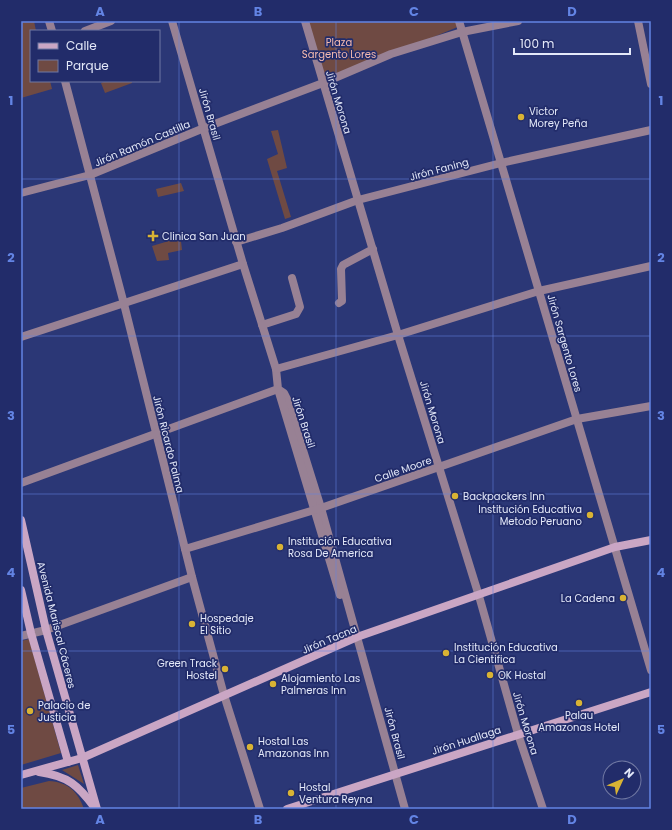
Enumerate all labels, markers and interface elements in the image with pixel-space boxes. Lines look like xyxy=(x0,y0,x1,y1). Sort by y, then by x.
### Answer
text: A xyxy=(95,2,105,21)
text: B xyxy=(254,2,263,21)
text: C xyxy=(409,2,419,21)
text: D xyxy=(567,2,577,21)
legend xyxy=(30,30,160,82)
scale bar xyxy=(514,30,630,56)
park label: Plaza Sargento Lores xyxy=(302,35,376,62)
text: 100 m xyxy=(520,35,554,52)
text: Calle xyxy=(66,37,97,54)
text: Parque xyxy=(66,57,109,74)
street label: Jirón Morona xyxy=(322,69,355,136)
street label: Jirón Brasil xyxy=(195,86,224,142)
text: 1 xyxy=(9,91,13,110)
text: 1 xyxy=(659,91,663,110)
place label: Victor Morey Peña xyxy=(529,104,587,131)
marker: Victor Morey Peña xyxy=(516,112,526,122)
street label: Jirón Ramón Castilla xyxy=(92,116,193,170)
street label: Jirón Faning xyxy=(408,154,470,185)
place label: Clinica San Juan xyxy=(162,229,246,244)
marker: Clinica San Juan xyxy=(147,230,159,242)
text: 2 xyxy=(7,248,15,267)
text: 2 xyxy=(657,248,665,267)
street label: Jirón Sargento Lores xyxy=(543,292,586,394)
street label: Jirón Morona xyxy=(416,379,449,446)
street label: Jirón Ricardo Palma xyxy=(149,394,188,494)
street label: Jirón Brasil xyxy=(288,394,319,450)
text: 3 xyxy=(7,406,15,425)
text: 3 xyxy=(657,406,665,425)
street label: Calle Moore xyxy=(373,453,434,486)
place label: Backpackers Inn xyxy=(463,489,545,504)
marker: Backpackers Inn xyxy=(450,491,460,501)
place label: Institución Educativa Metodo Peruano xyxy=(478,502,582,529)
marker: Institución Educativa Metodo Peruano xyxy=(585,510,595,520)
place label: Institución Educativa Rosa De America xyxy=(288,534,392,561)
marker: Institución Educativa Rosa De America xyxy=(275,542,285,552)
street label: Avenida Mariscal Cáceres xyxy=(33,560,80,690)
text: 4 xyxy=(7,563,16,582)
text: 4 xyxy=(657,563,666,582)
place label: La Cadena xyxy=(561,591,615,606)
marker: La Cadena xyxy=(618,593,628,603)
place label: Hospedaje El Sitio xyxy=(200,611,254,638)
marker: Hospedaje El Sitio xyxy=(187,619,197,629)
street label: Jirón Tacna xyxy=(299,621,359,658)
place label: Institución Educativa La Cientifica xyxy=(454,640,558,667)
marker: Institución Educativa La Cientifica xyxy=(441,648,451,658)
place label: Green Track Hostel xyxy=(157,656,218,683)
marker: Green Track Hostel xyxy=(220,664,230,674)
place label: OK Hostal xyxy=(498,668,546,683)
marker: OK Hostal xyxy=(485,670,495,680)
place label: Alojamiento Las Palmeras Inn xyxy=(281,671,360,698)
marker: Alojamiento Las Palmeras Inn xyxy=(268,679,278,689)
street label: Jirón Morona xyxy=(509,690,542,757)
place label: Palacio de Justicia xyxy=(38,698,90,725)
marker: Palau Amazonas Hotel xyxy=(574,698,584,708)
street label: Jirón Brasil xyxy=(380,705,409,761)
marker: Palacio de Justicia xyxy=(25,706,35,716)
place label: Palau Amazonas Hotel xyxy=(538,708,620,735)
text: 5 xyxy=(7,720,15,739)
text: 5 xyxy=(657,720,665,739)
street label: Jirón Huallaga xyxy=(429,722,503,759)
place label: Hostal Las Amazonas Inn xyxy=(258,734,329,761)
marker: Hostal Las Amazonas Inn xyxy=(245,742,255,752)
north arrow xyxy=(602,760,642,800)
text: N xyxy=(621,765,638,782)
place label: Hostal Ventura Reyna xyxy=(299,780,373,807)
marker: Hostal Ventura Reyna xyxy=(286,788,296,798)
text: A xyxy=(95,810,105,829)
text: B xyxy=(254,810,263,829)
text: C xyxy=(409,810,419,829)
text: D xyxy=(567,810,577,829)

